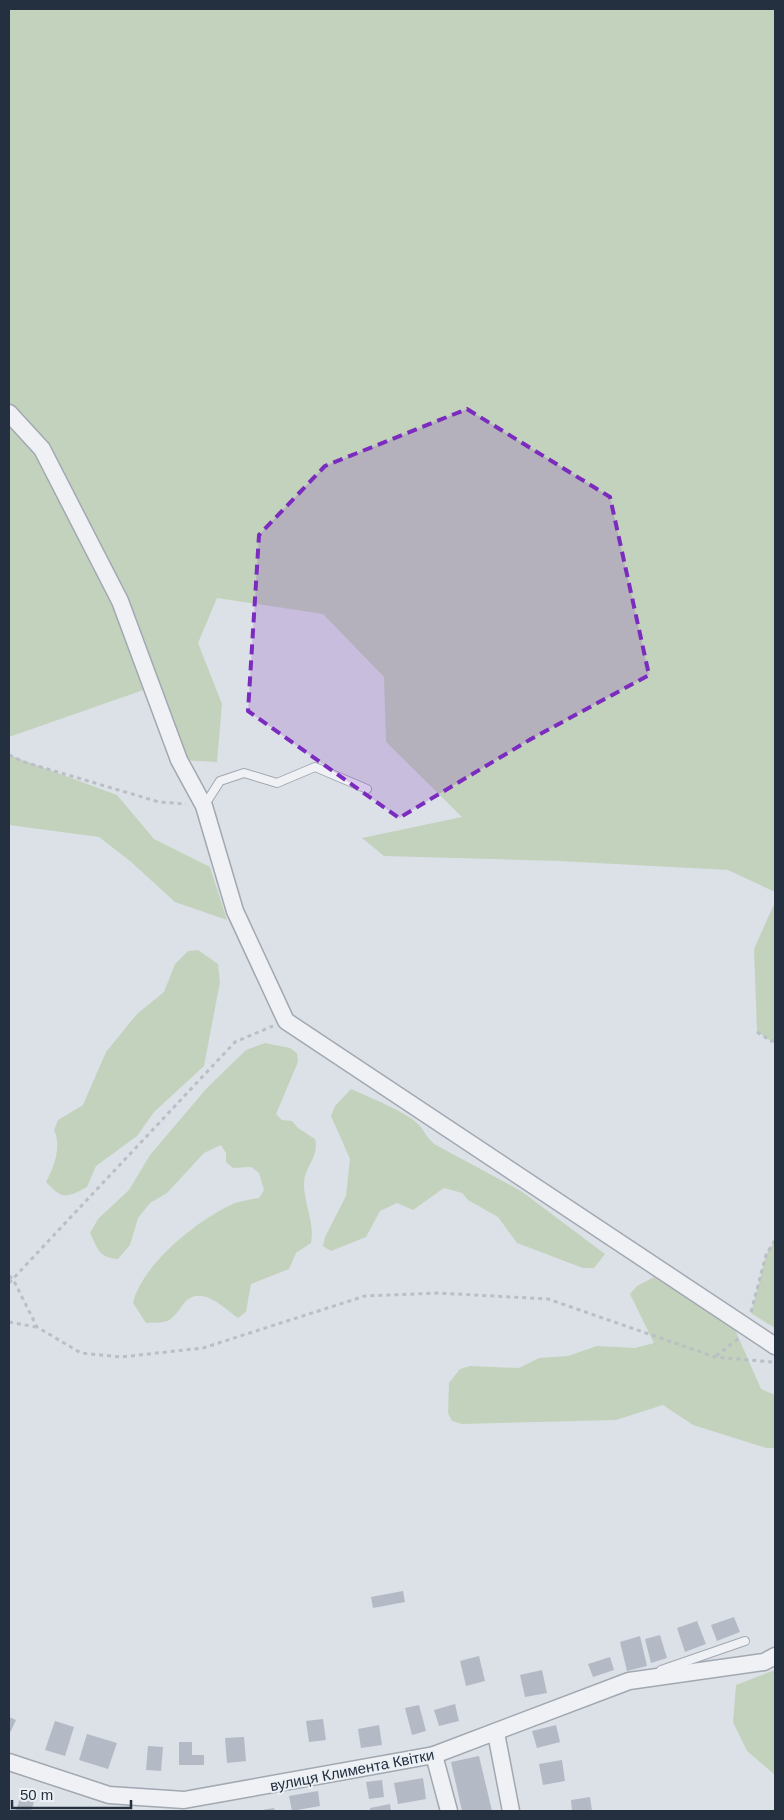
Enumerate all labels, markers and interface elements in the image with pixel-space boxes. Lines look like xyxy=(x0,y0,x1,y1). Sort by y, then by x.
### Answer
street label: вулиця Климента Квітки xyxy=(269,1746,435,1794)
scale bar xyxy=(12,1778,131,1810)
text: 50 m xyxy=(20,1786,53,1803)

